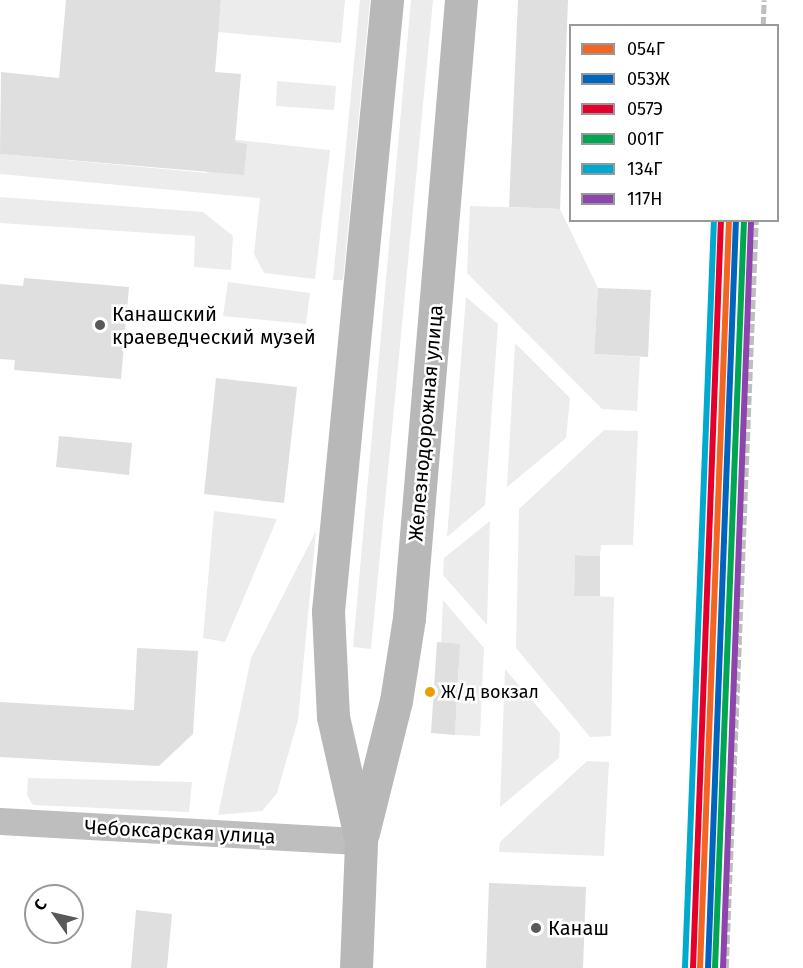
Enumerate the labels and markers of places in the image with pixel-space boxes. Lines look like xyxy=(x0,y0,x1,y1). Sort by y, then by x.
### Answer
place label: Канашский краеведческий музей xyxy=(112,302,316,349)
marker: Канашский краеведческий музей xyxy=(93,318,107,332)
place label: Ж/д вокзал xyxy=(441,681,539,703)
marker: Ж/д вокзал xyxy=(424,686,436,698)
place label: Канаш xyxy=(548,916,609,940)
marker: Канаш xyxy=(529,921,543,935)

